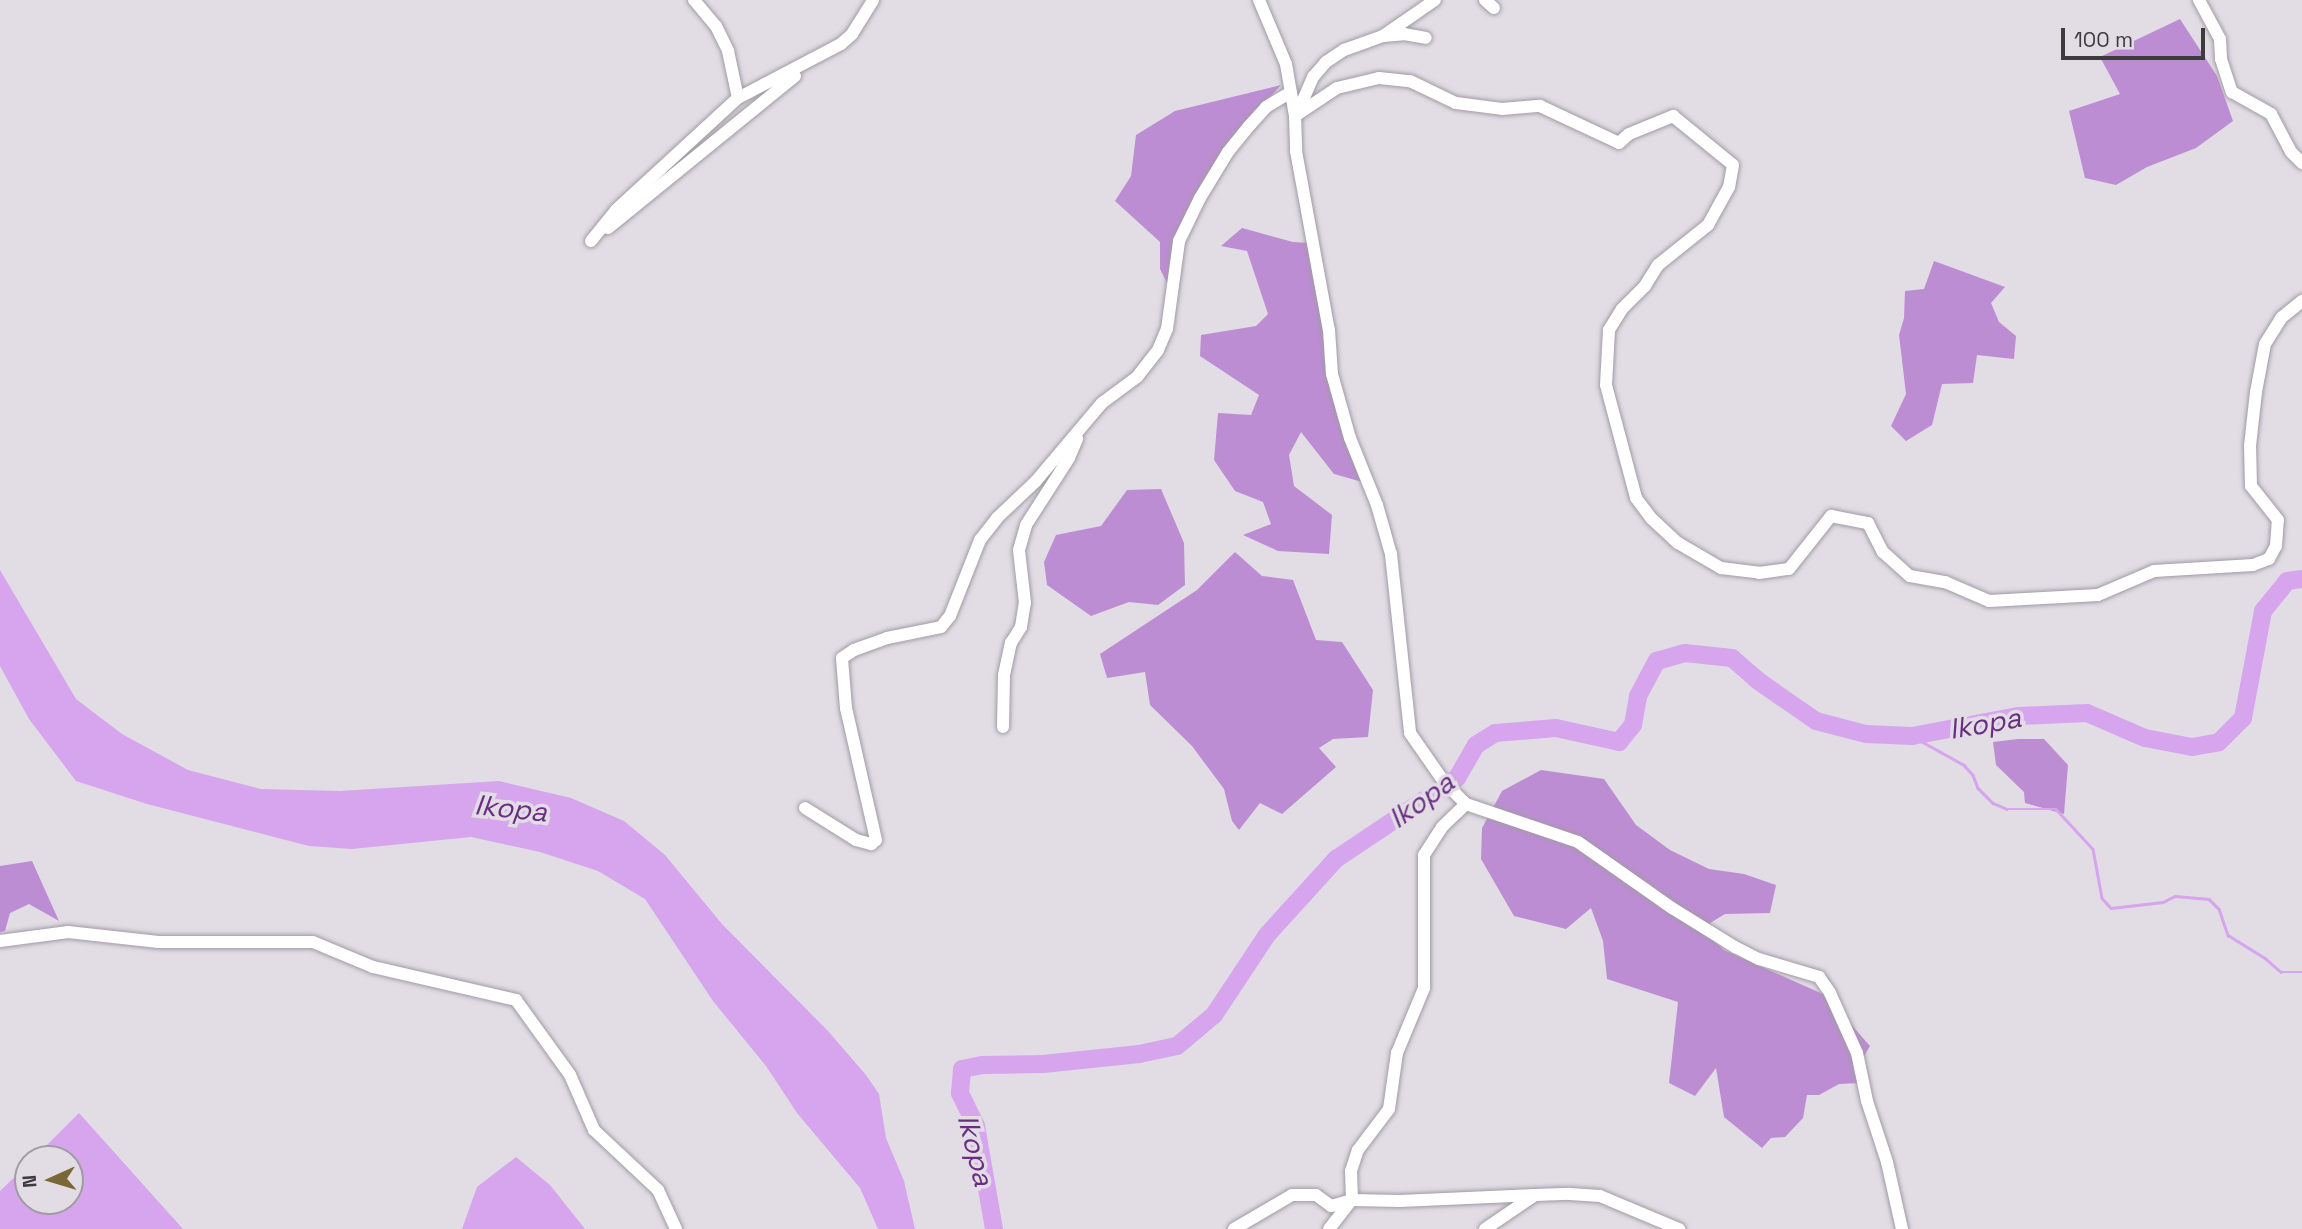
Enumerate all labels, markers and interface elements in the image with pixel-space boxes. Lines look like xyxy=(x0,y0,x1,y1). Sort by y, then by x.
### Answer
scale bar xyxy=(2064,14,2208,58)
text: 100 m xyxy=(2074,26,2133,53)
water label: Ikopa xyxy=(1946,700,2024,746)
water label: Ikopa xyxy=(1382,765,1460,835)
water label: Ikopa xyxy=(473,787,549,829)
water label: Ikopa xyxy=(951,1111,1001,1189)
north arrow xyxy=(14,1145,84,1215)
text: N xyxy=(17,1174,42,1189)

